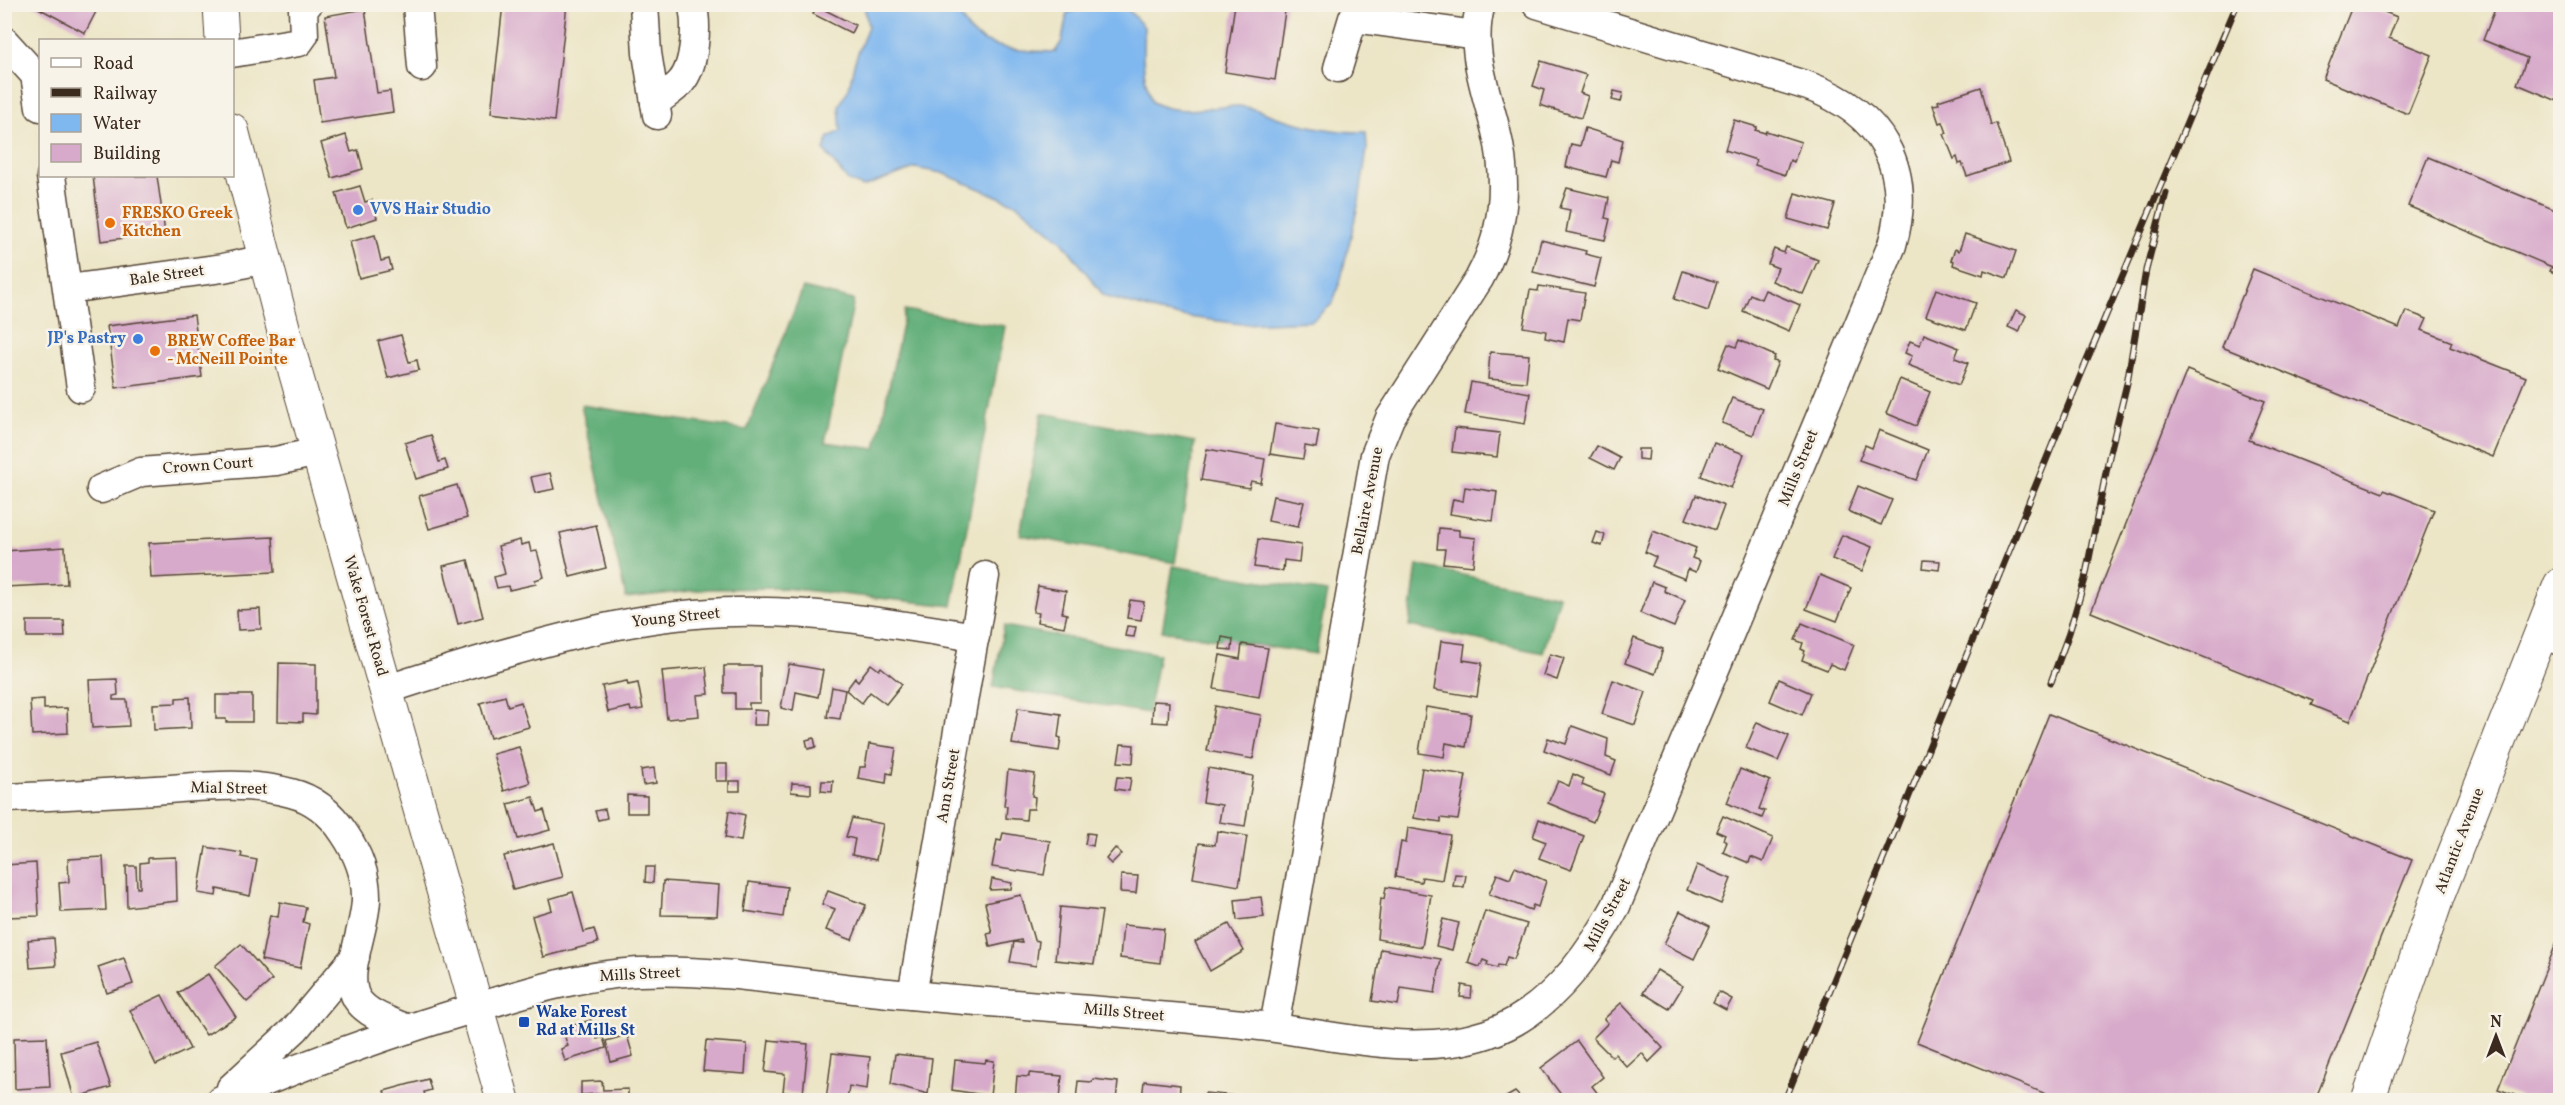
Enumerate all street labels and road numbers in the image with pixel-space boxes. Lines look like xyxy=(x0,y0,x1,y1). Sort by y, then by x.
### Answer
street label: Bale Street xyxy=(128,260,206,292)
street label: Mills Street xyxy=(1774,426,1825,510)
street label: Bellaire Avenue xyxy=(1347,445,1389,557)
street label: Crown Court xyxy=(162,452,255,480)
street label: Wake Forest Road xyxy=(337,553,393,679)
street label: Young Street xyxy=(631,602,722,634)
street label: Ann Street xyxy=(932,747,966,825)
street label: Mial Street xyxy=(190,777,268,801)
street label: Atlantic Avenue xyxy=(2430,785,2490,897)
street label: Mills Street xyxy=(1579,874,1637,956)
street label: Mills Street xyxy=(599,962,682,988)
street label: Mills Street xyxy=(1083,999,1166,1028)

